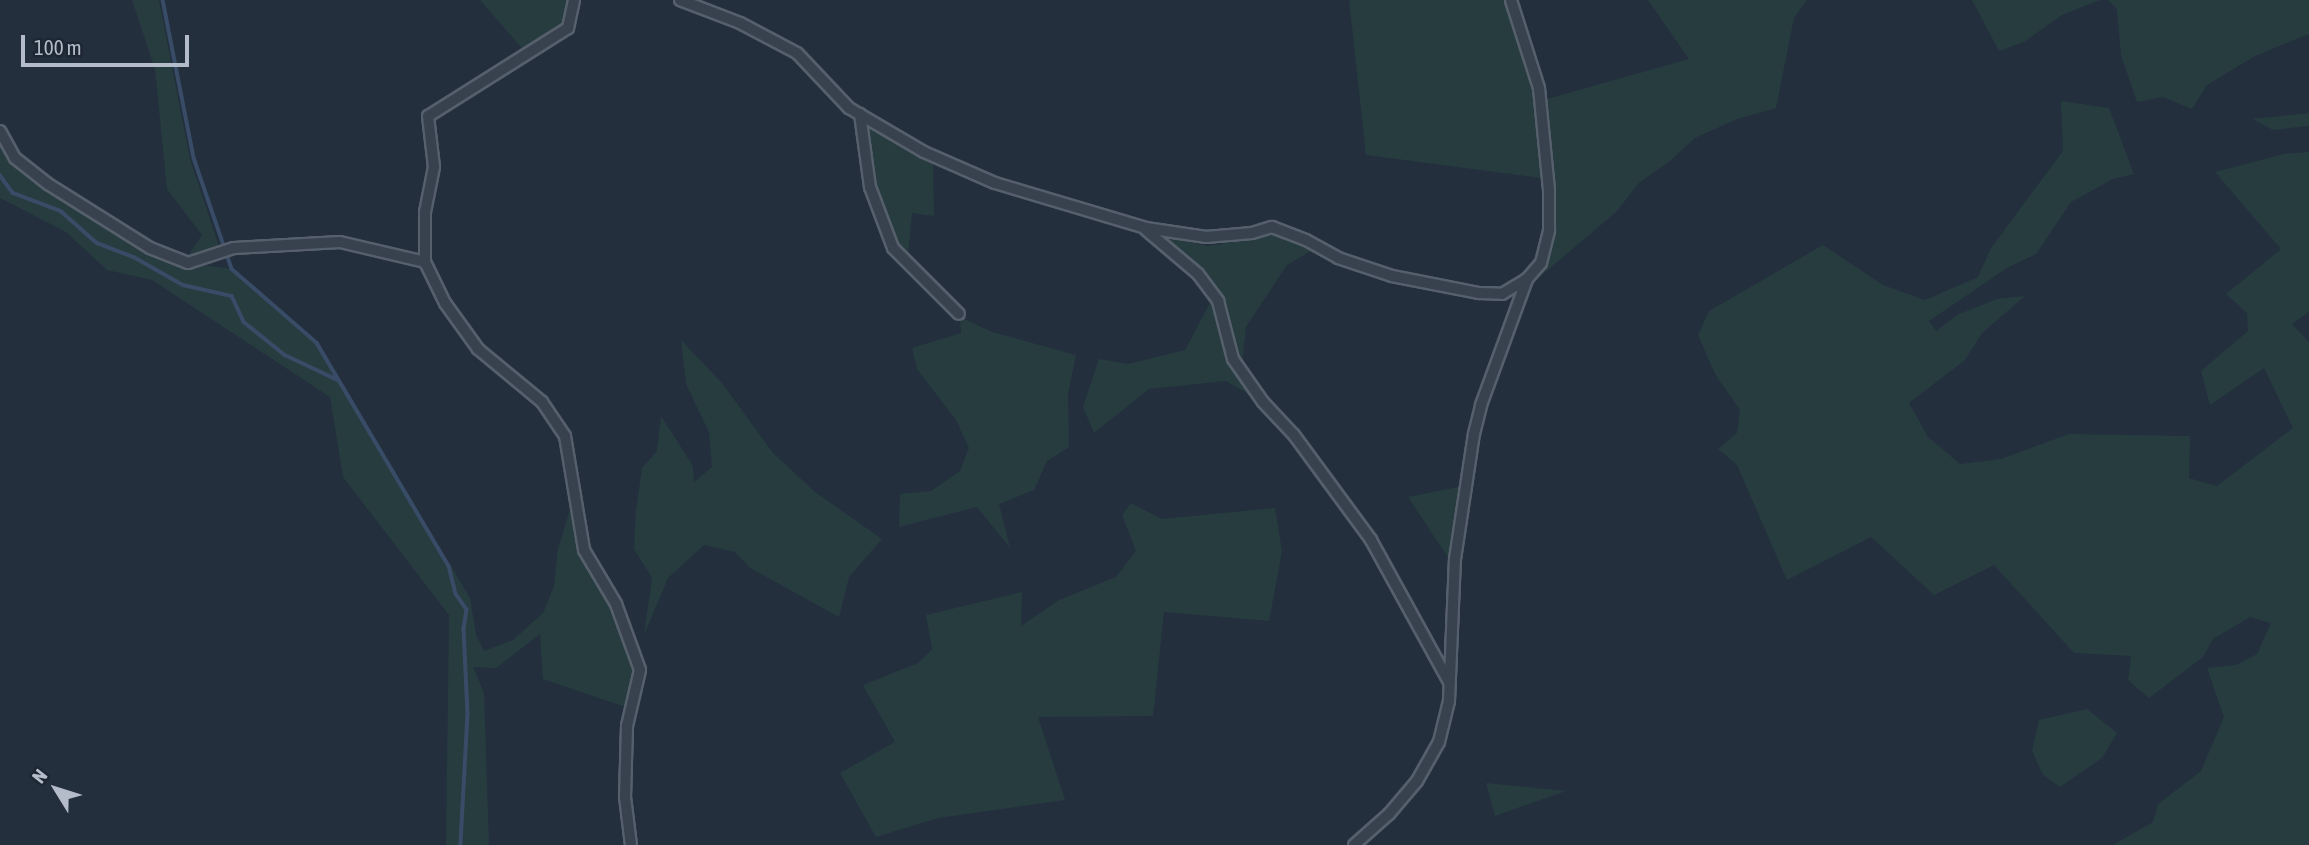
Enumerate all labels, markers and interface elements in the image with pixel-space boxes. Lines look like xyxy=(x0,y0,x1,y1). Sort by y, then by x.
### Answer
scale bar xyxy=(24,21,192,65)
text: 100 m xyxy=(34,35,82,59)
north arrow xyxy=(21,754,91,824)
text: N xyxy=(27,765,52,787)

